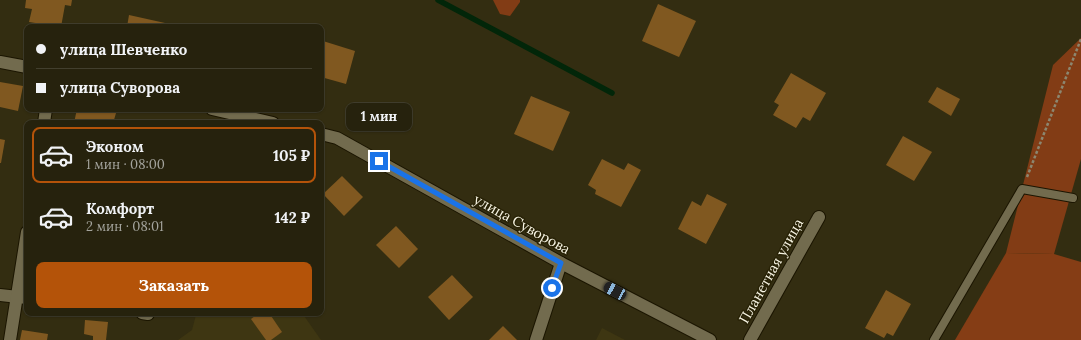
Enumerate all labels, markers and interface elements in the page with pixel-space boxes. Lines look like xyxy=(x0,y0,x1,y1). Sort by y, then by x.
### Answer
text: улица Шевченко xyxy=(60,40,187,59)
text: улица Суворова xyxy=(60,78,180,97)
callout: 1 мин xyxy=(346,103,412,131)
text: 1 мин xyxy=(361,108,397,125)
icon: car xyxy=(38,137,74,173)
text: Эконом xyxy=(86,137,144,156)
text: 105 ₽ xyxy=(273,146,310,165)
route end xyxy=(370,152,388,170)
text: 1 мин · 08:00 xyxy=(86,156,165,173)
street label: улица Суворова xyxy=(471,190,573,258)
icon: car xyxy=(38,199,74,235)
text: Комфорт xyxy=(86,199,154,218)
text: 142 ₽ xyxy=(274,208,310,227)
street label: Планетная улица xyxy=(735,216,807,326)
text: 2 мин · 08:01 xyxy=(86,218,164,235)
button: Заказать xyxy=(36,262,312,308)
route start xyxy=(543,279,561,297)
car xyxy=(602,280,628,302)

